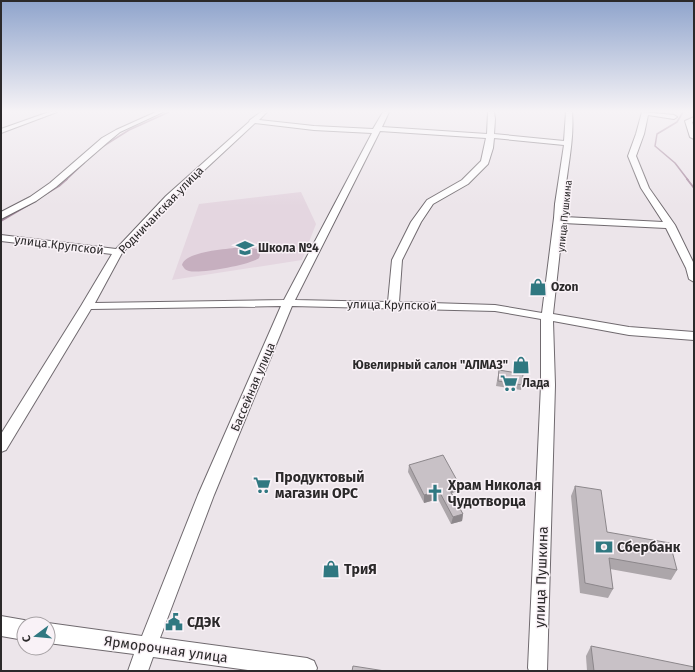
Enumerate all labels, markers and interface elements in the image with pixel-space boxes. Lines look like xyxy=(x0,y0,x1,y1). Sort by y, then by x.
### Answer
street label: Родничанская улица xyxy=(116,163,206,257)
street label: улица Пушкина xyxy=(555,179,575,253)
street label: улица Крупской xyxy=(14,233,104,257)
school or university icon: Школа №4 xyxy=(235,238,255,258)
place label: Школа №4 xyxy=(258,241,319,255)
shop icon: Ozon xyxy=(528,277,548,297)
place label: Ozon xyxy=(551,280,579,294)
street label: улица Крупской xyxy=(347,297,437,313)
street label: Бассейная улица xyxy=(228,341,278,433)
shop icon: Ювелирный салон "АЛМАЗ" xyxy=(511,355,531,375)
place label: Ювелирный салон "АЛМАЗ" xyxy=(353,358,508,372)
supermarket icon: Лада xyxy=(499,373,519,393)
place label: Лада xyxy=(522,376,550,390)
place label: Продуктовый магазин ОРС xyxy=(275,469,365,502)
supermarket icon: Продуктовый магазин ОРС xyxy=(252,475,272,495)
place label: Храм Николая Чудотворца xyxy=(447,477,541,510)
church icon: Храм Николая Чудотворца xyxy=(425,483,445,503)
street label: улица Пушкина xyxy=(531,526,552,628)
bank icon: Сбербанк xyxy=(594,537,614,557)
place label: Сбербанк xyxy=(617,539,681,556)
shop icon: ТриЯ xyxy=(321,559,341,579)
place label: ТриЯ xyxy=(344,561,377,578)
public building icon: СДЭК xyxy=(164,612,184,632)
place label: СДЭК xyxy=(187,614,220,631)
north arrow xyxy=(16,616,56,656)
street label: Ярморочная улица xyxy=(103,632,229,667)
text: С xyxy=(20,633,34,643)

